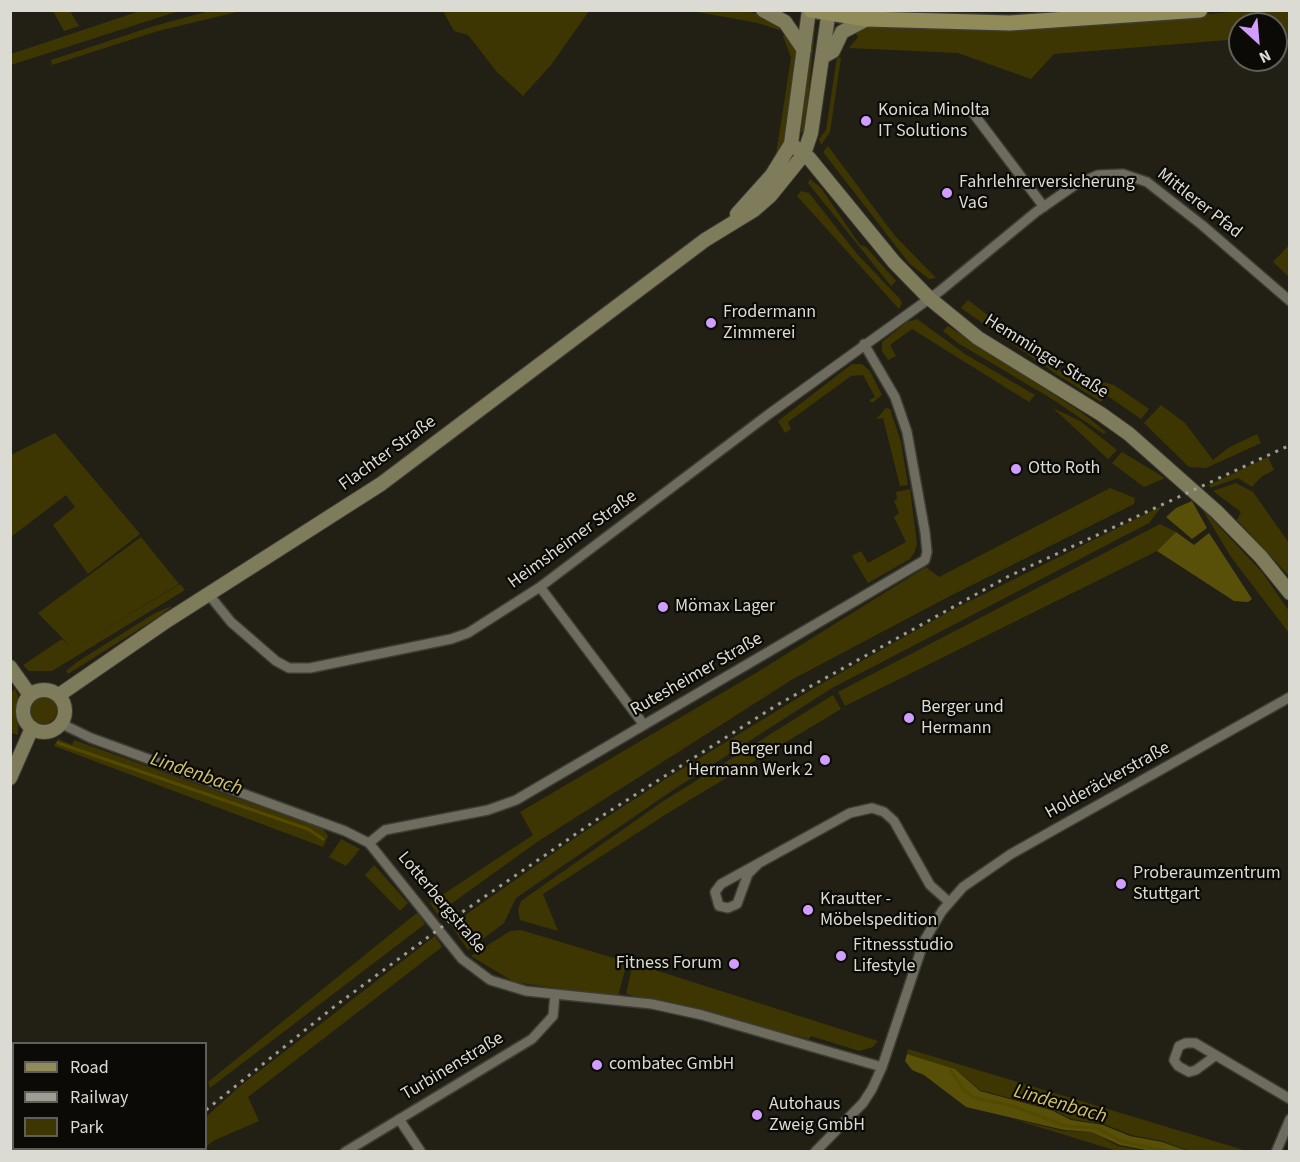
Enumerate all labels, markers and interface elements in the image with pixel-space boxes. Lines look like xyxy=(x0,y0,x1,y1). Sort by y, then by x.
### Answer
north arrow xyxy=(1228,12,1288,72)
text: N xyxy=(1255,44,1275,69)
place label: Konica Minolta IT Solutions xyxy=(878,100,989,142)
marker: Konica Minolta IT Solutions xyxy=(859,114,873,128)
street label: Mittlerer Pfad xyxy=(1152,164,1246,244)
place label: Fahrlehrerversicherung VaG xyxy=(959,172,1135,214)
marker: Fahrlehrerversicherung VaG xyxy=(940,186,954,200)
place label: Frodermann Zimmerei xyxy=(723,302,816,344)
street label: Hemminger Straße xyxy=(980,310,1112,404)
marker: Frodermann Zimmerei xyxy=(704,316,718,330)
street label: Flachter Straße xyxy=(335,412,441,496)
place label: Otto Roth xyxy=(1028,458,1100,480)
marker: Otto Roth xyxy=(1009,462,1023,476)
street label: Heimsheimer Straße xyxy=(504,486,642,594)
place label: Mömax Lager xyxy=(675,596,775,618)
marker: Mömax Lager xyxy=(656,600,670,614)
street label: Rutesheimer Straße xyxy=(627,628,767,722)
place label: Berger und Hermann xyxy=(921,697,1004,740)
marker: Berger und Hermann xyxy=(902,711,916,725)
street label: Holderäckerstraße xyxy=(1042,738,1174,824)
place label: Berger und Hermann Werk 2 xyxy=(688,739,813,782)
water label: Lindenbach xyxy=(147,748,245,802)
marker: Berger und Hermann Werk 2 xyxy=(818,753,832,767)
street label: Lotterbergstraße xyxy=(392,848,490,958)
place label: Proberaumzentrum Stuttgart xyxy=(1133,863,1281,906)
marker: Proberaumzentrum Stuttgart xyxy=(1114,877,1128,891)
place label: Krautter - Möbelspedition xyxy=(820,889,937,932)
marker: Krautter - Möbelspedition xyxy=(801,903,815,917)
place label: Fitnessstudio Lifestyle xyxy=(853,935,953,978)
marker: Fitnessstudio Lifestyle xyxy=(834,949,848,963)
place label: Fitness Forum xyxy=(616,953,722,975)
marker: Fitness Forum xyxy=(727,957,741,971)
street label: Turbinenstraße xyxy=(398,1028,508,1106)
legend xyxy=(12,1042,207,1150)
place label: combatec GmbH xyxy=(609,1054,734,1076)
text: Road xyxy=(70,1055,109,1080)
marker: combatec GmbH xyxy=(590,1058,604,1072)
water label: Lindenbach xyxy=(1011,1080,1109,1130)
text: Railway xyxy=(70,1085,129,1110)
place label: Autohaus Zweig GmbH xyxy=(769,1094,865,1136)
marker: Autohaus Zweig GmbH xyxy=(750,1108,764,1122)
text: Park xyxy=(70,1115,104,1140)

